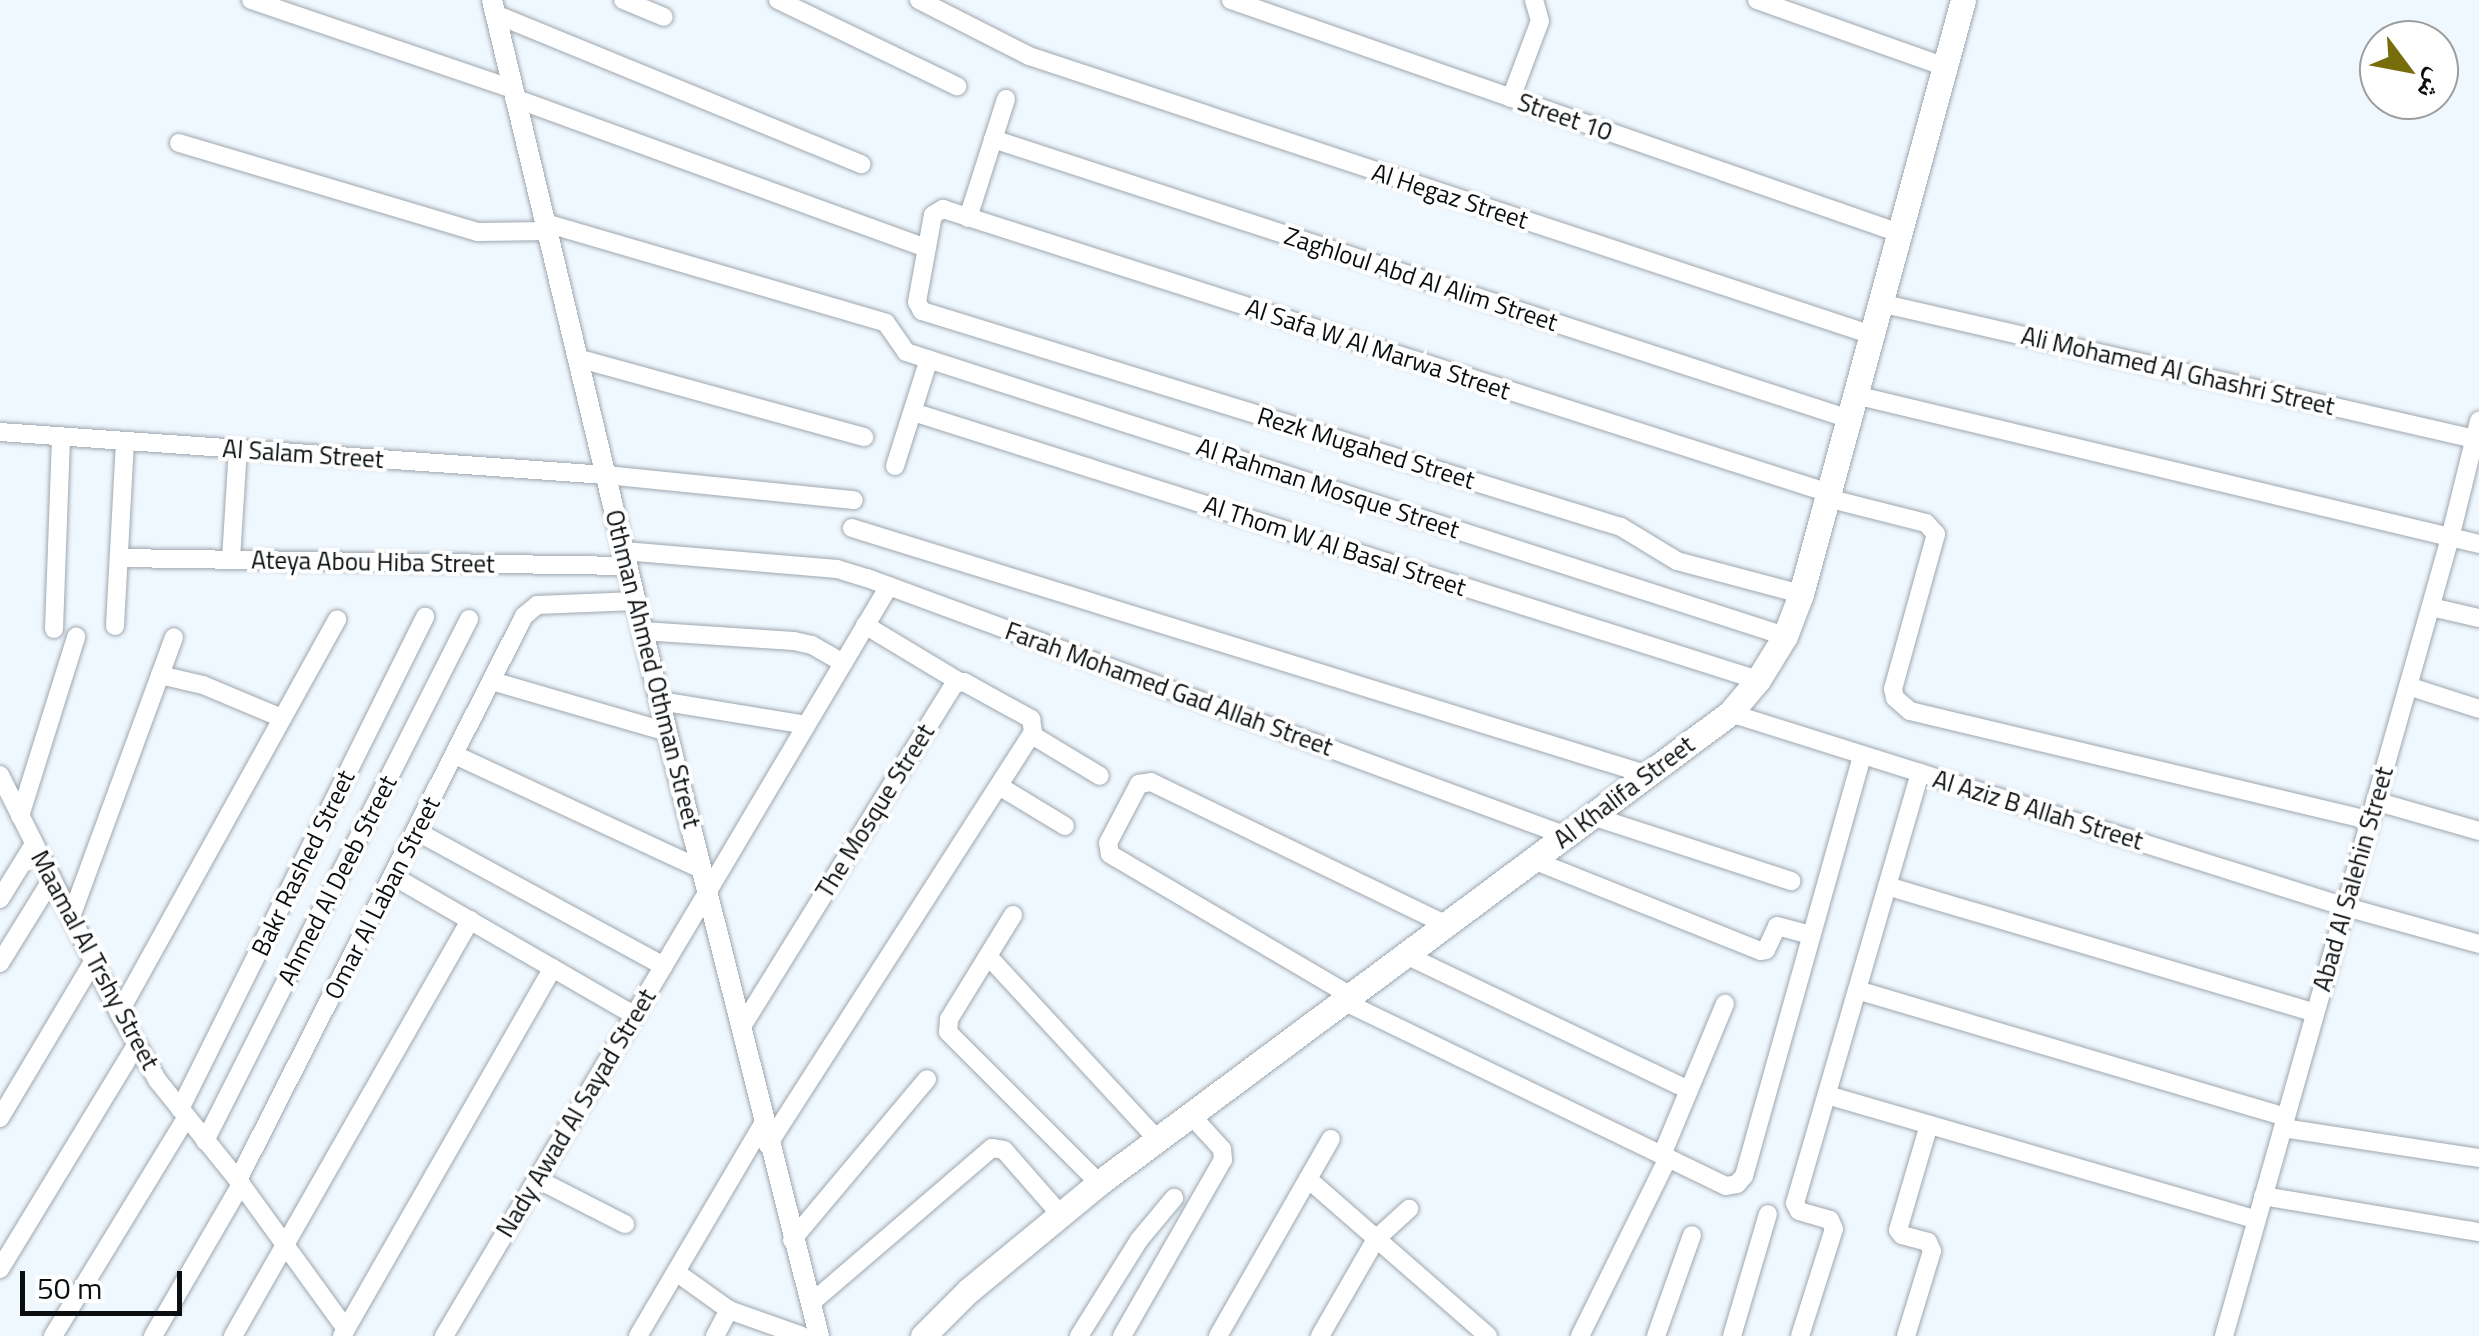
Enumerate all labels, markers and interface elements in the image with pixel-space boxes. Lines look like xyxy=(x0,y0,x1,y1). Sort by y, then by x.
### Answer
north arrow xyxy=(2359,20,2459,120)
text: ش xyxy=(2407,61,2459,109)
street label: Street 10 xyxy=(1514,87,1616,147)
street label: Al Hegaz Street xyxy=(1368,157,1532,235)
street label: Zaghloul Abd Al Alim Street xyxy=(1281,221,1561,337)
street label: Al Safa W Al Marwa Street xyxy=(1242,292,1514,406)
street label: Ali Mohamed Al Ghashri Street xyxy=(2018,320,2338,422)
street label: Rezk Mugahed Street xyxy=(1254,401,1478,495)
street label: Al Rahman Mosque Street xyxy=(1193,431,1463,545)
street label: Al Salam Street xyxy=(221,433,385,475)
street label: Al Thom W Al Basal Street xyxy=(1200,489,1470,603)
street label: Othman Ahmed Othman Street xyxy=(599,507,707,831)
street label: Ateya Abou Hiba Street xyxy=(251,545,495,579)
street label: Farah Mohamed Gad Allah Street xyxy=(1001,616,1337,762)
street label: The Mosque Street xyxy=(809,719,941,903)
street label: Al Khalifa Street xyxy=(1548,729,1700,855)
street label: Abad Al Salehin Street xyxy=(2307,763,2399,995)
street label: Al Aziz B Allah Street xyxy=(1929,764,2147,856)
street label: Bakr Rashed Street xyxy=(245,765,361,961)
street label: Ahmed Al Deeb Street xyxy=(271,770,403,990)
street label: Omar Al Laban Street xyxy=(318,791,446,1005)
street label: Maamal Al Trshy Street xyxy=(25,845,165,1075)
street label: Nady Awad Al Sayad Street xyxy=(490,983,662,1243)
scale bar xyxy=(25,1251,188,1313)
text: 50 m xyxy=(37,1265,102,1311)

